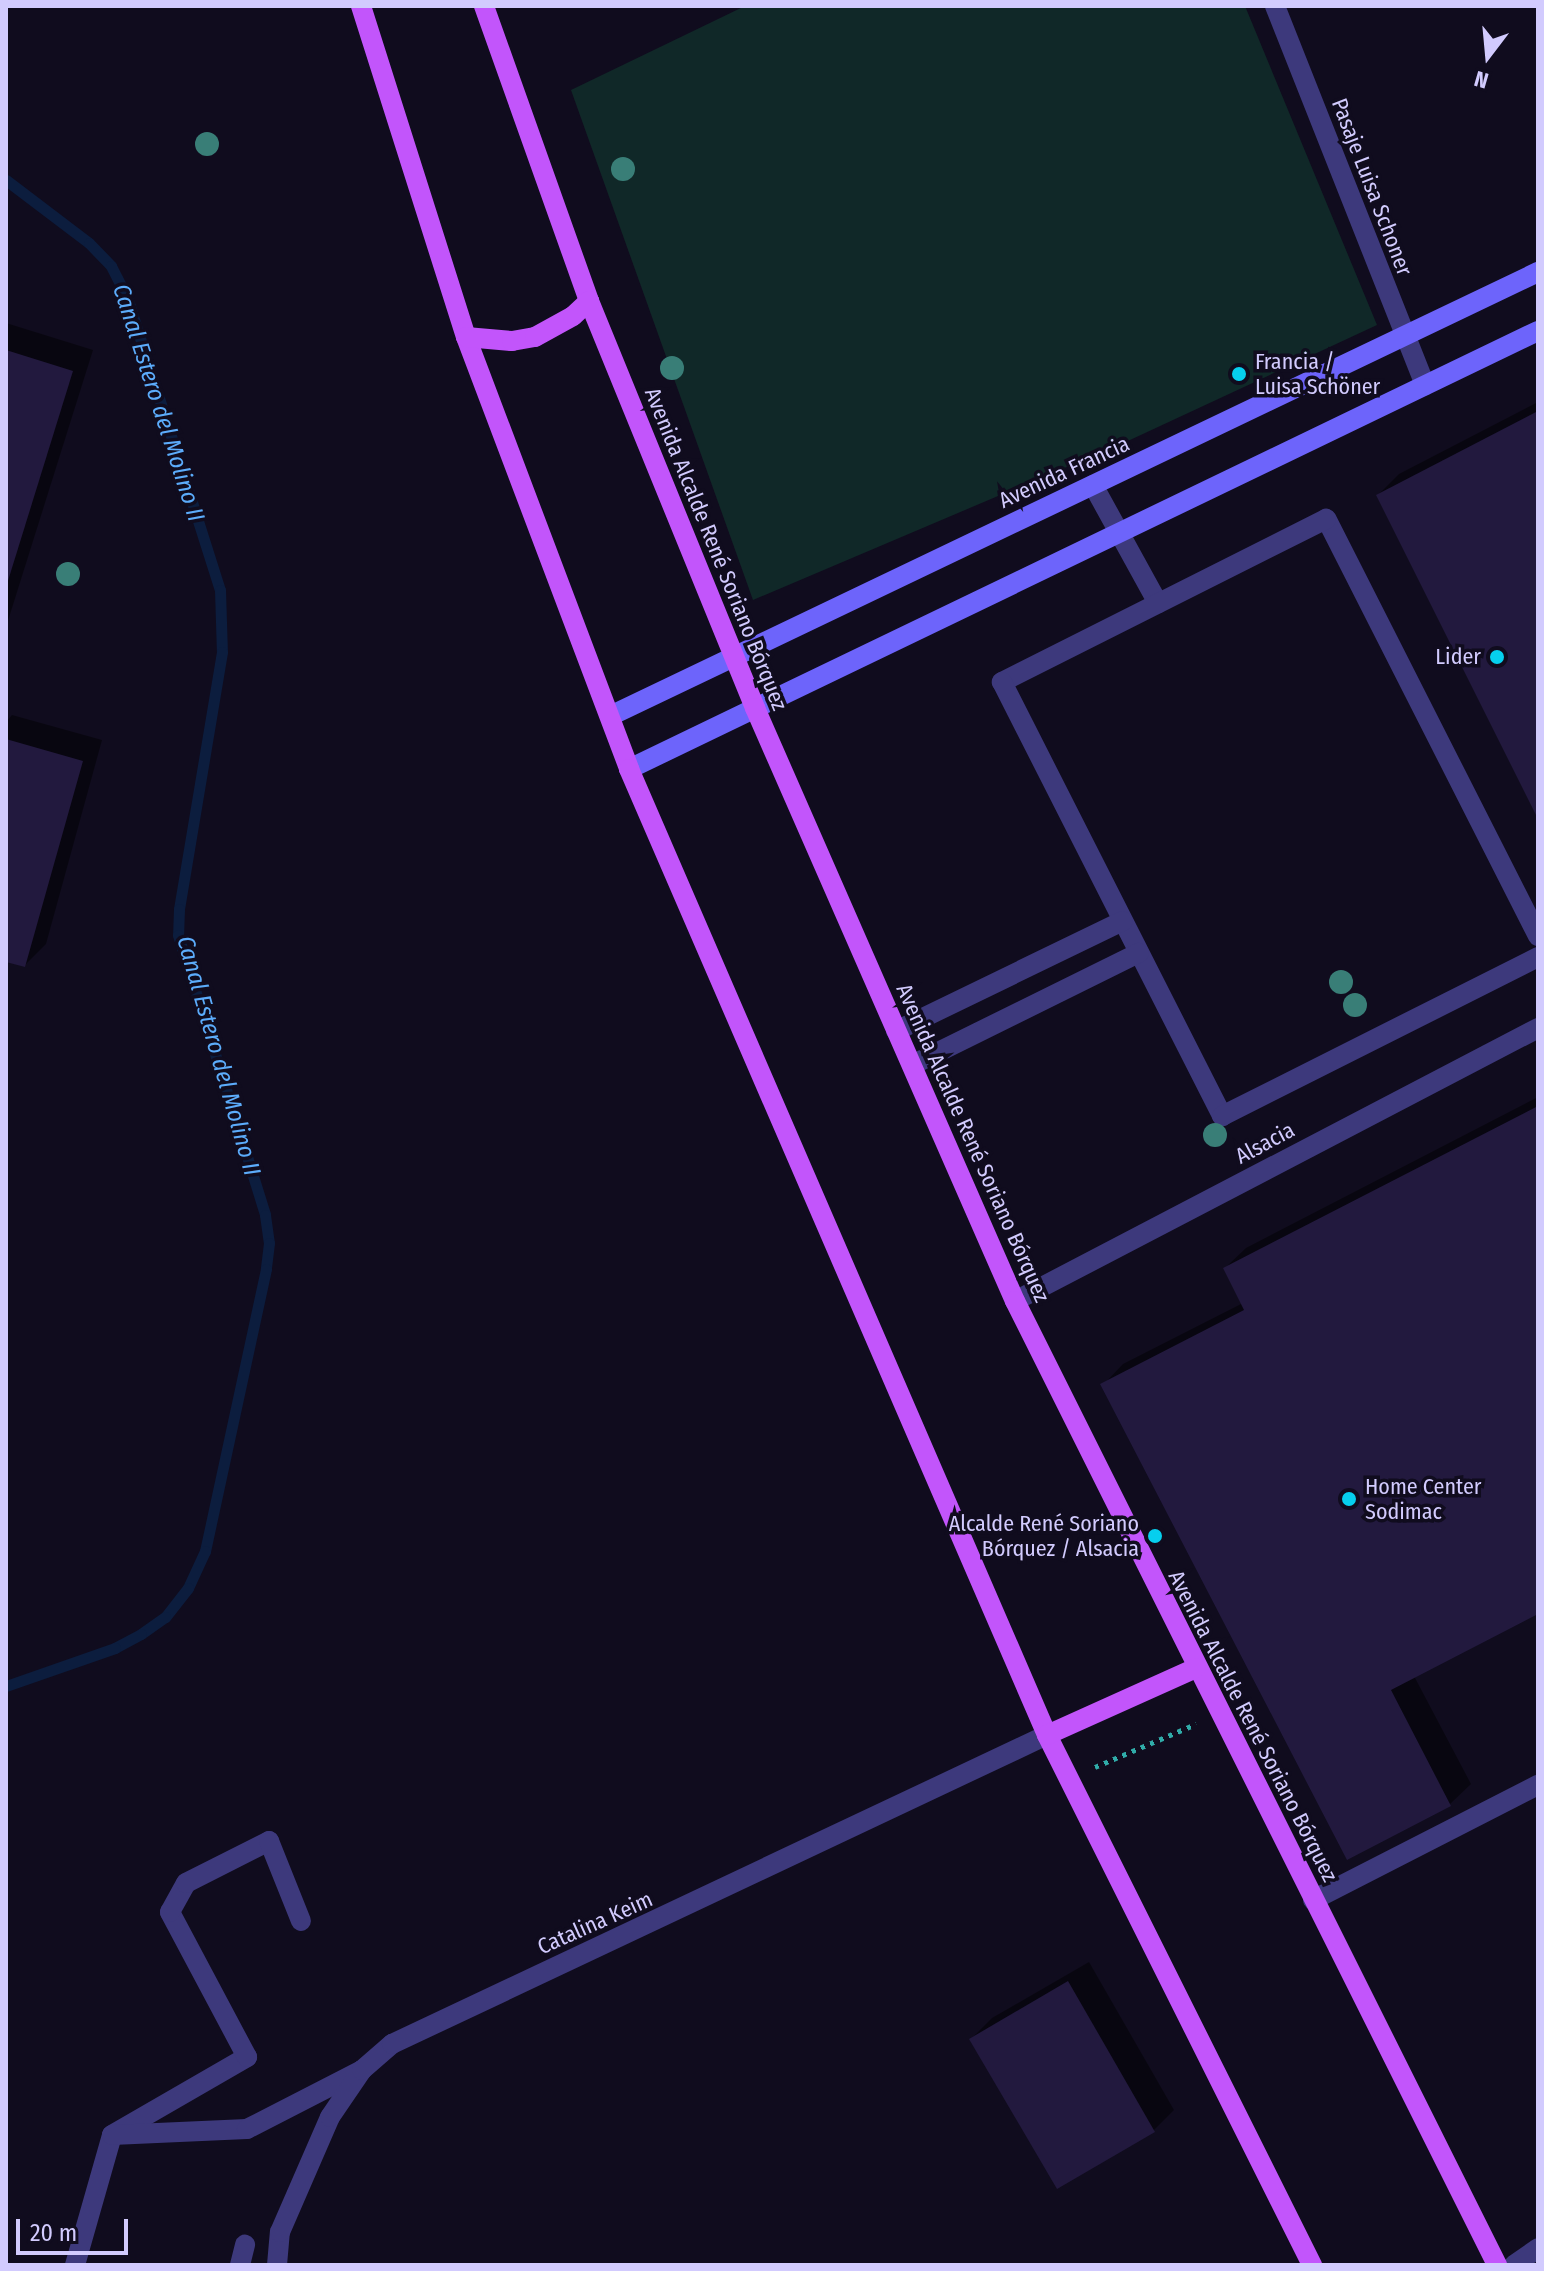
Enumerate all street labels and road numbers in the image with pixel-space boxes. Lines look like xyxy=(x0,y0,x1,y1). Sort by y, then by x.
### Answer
street label: Pasaje Luisa Schoner xyxy=(1326,95,1418,279)
street label: Avenida Alcalde René Soriano Bórquez xyxy=(639,384,793,714)
street label: Avenida Francia xyxy=(995,430,1133,514)
street label: Avenida Alcalde René Soriano Bórquez xyxy=(891,980,1055,1306)
street label: Alsacia xyxy=(1231,1117,1299,1169)
street label: Avenida Alcalde René Soriano Bórquez xyxy=(1163,1566,1343,1886)
street label: Catalina Keim xyxy=(533,1886,657,1960)

